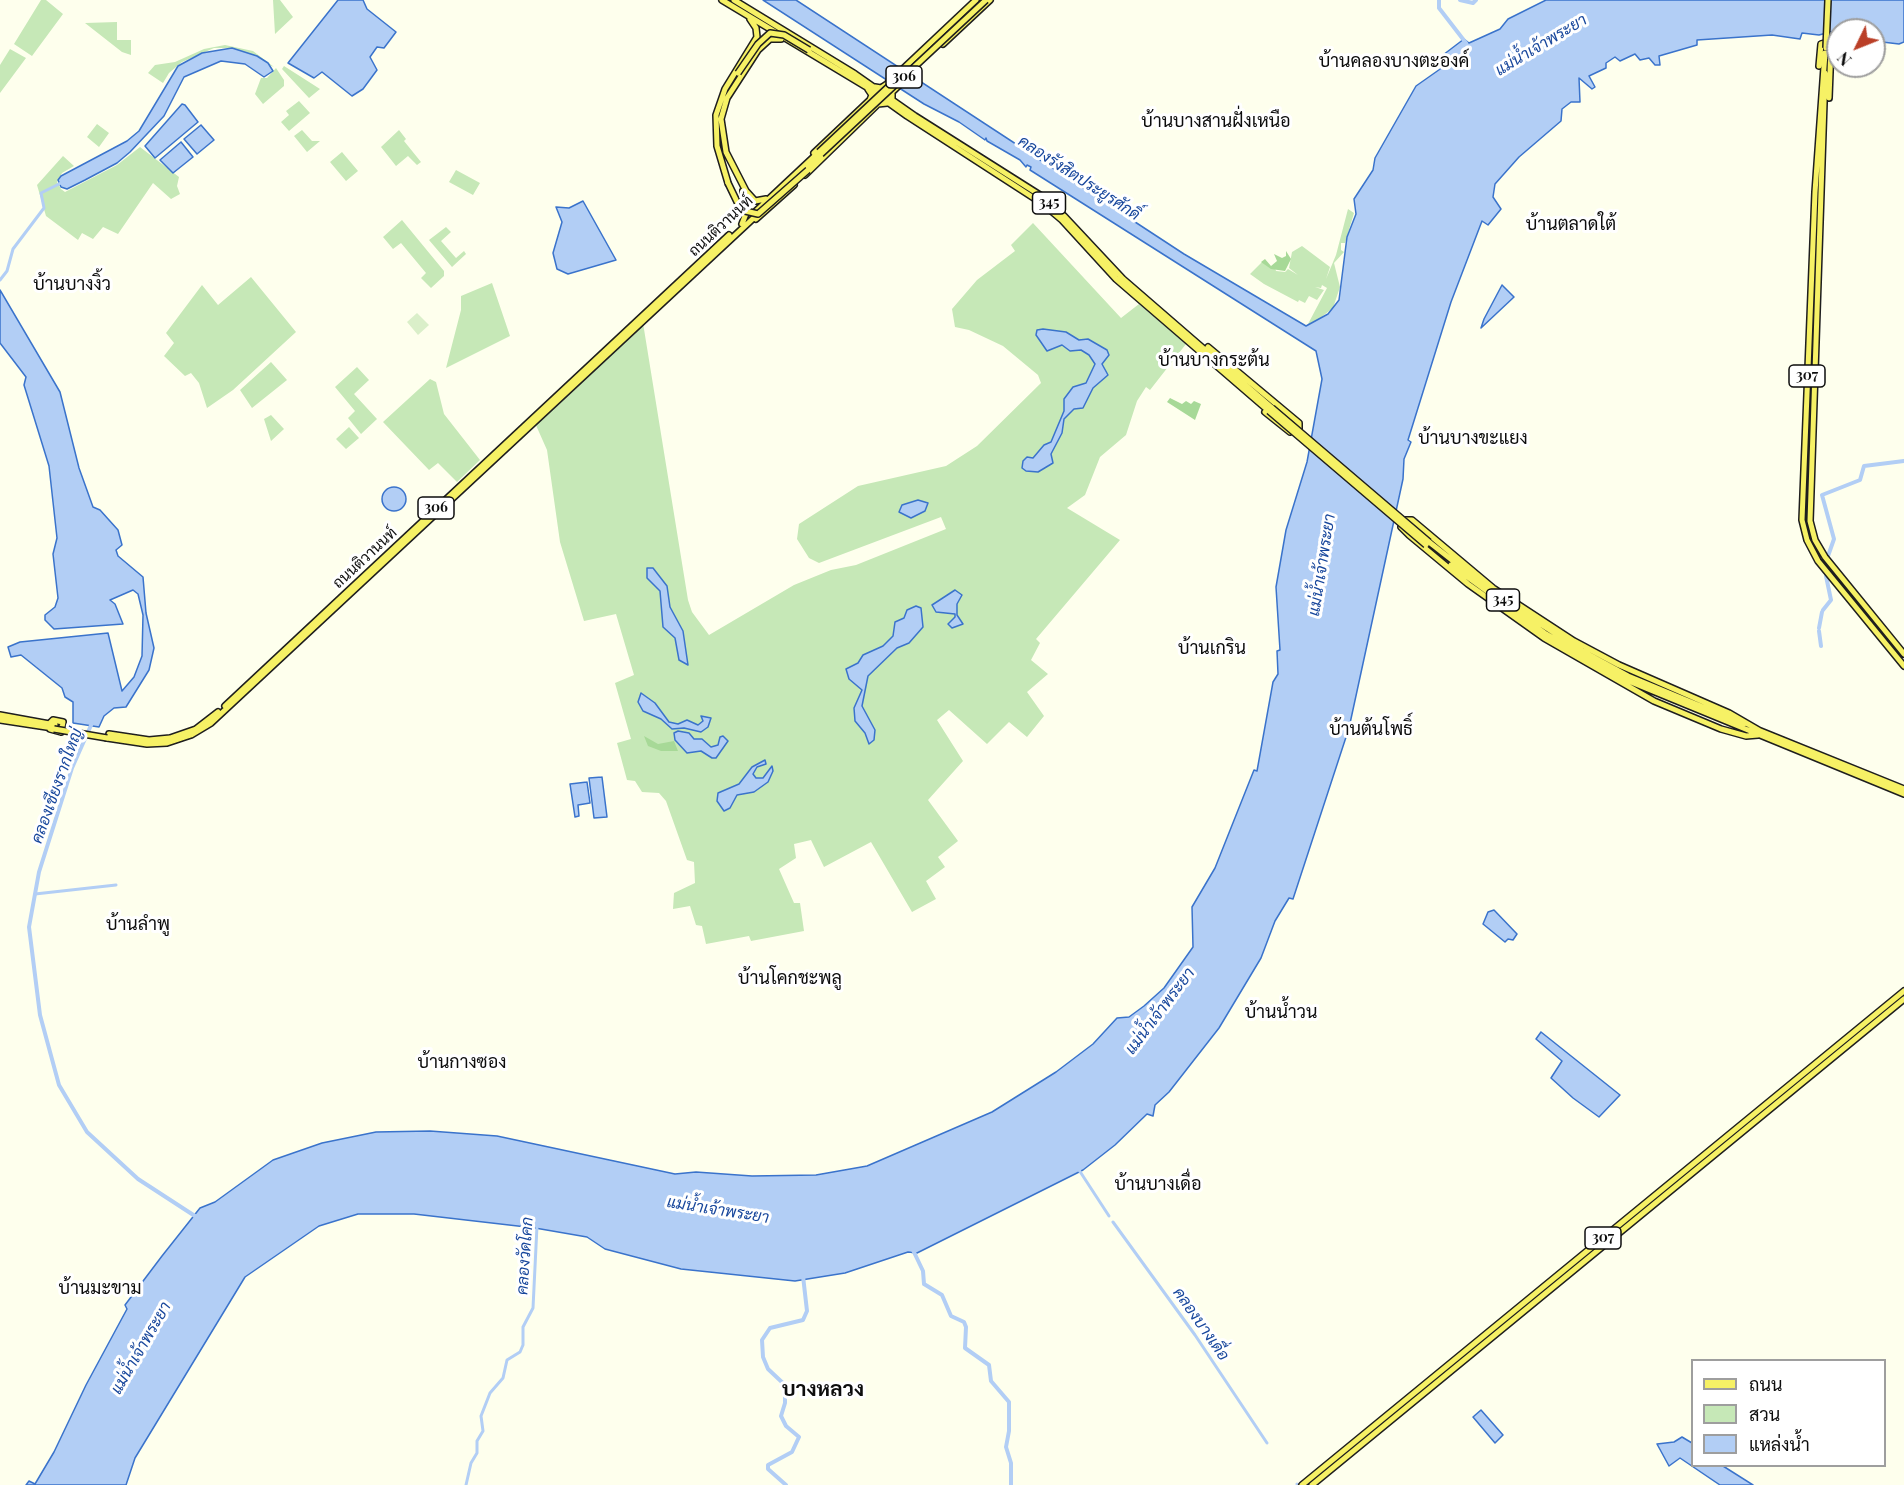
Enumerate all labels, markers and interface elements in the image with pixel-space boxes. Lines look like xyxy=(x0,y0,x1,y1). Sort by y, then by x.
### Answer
water label: แม่น้ำเจ้าพระยา xyxy=(1492,10,1590,80)
north arrow xyxy=(1826,18,1886,78)
text: N xyxy=(1832,48,1856,71)
district label: บ้านคลองบางตะองค์ xyxy=(1319,50,1469,72)
road number: 306 xyxy=(886,66,922,88)
district label: บ้านบางสานฝั่งเหนือ xyxy=(1141,110,1291,132)
water label: คลองรังสิตประยูรศักดิ์ xyxy=(1014,131,1144,225)
street label: ถนนติวานนท์ xyxy=(685,192,757,260)
road number: 345 xyxy=(1032,192,1066,214)
district label: บ้านตลาดใต้ xyxy=(1526,213,1616,235)
district label: บ้านบางงิ้ว xyxy=(33,273,111,295)
district label: บ้านบางกระต้น xyxy=(1158,349,1270,371)
road number: 307 xyxy=(1789,365,1825,387)
district label: บ้านบางขะแยง xyxy=(1418,427,1528,449)
road number: 306 xyxy=(418,497,454,519)
water label: แม่น้ำเจ้าพระยา xyxy=(1304,512,1340,618)
street label: ถนนติวานนท์ xyxy=(329,524,401,592)
road number: 345 xyxy=(1486,589,1520,611)
district label: บ้านเกริน xyxy=(1178,637,1246,659)
district label: บ้านต้นโพธิ์ xyxy=(1329,718,1413,740)
water label: คลองเชียงรากใหญ่ xyxy=(27,726,87,846)
district label: บ้านลำพู xyxy=(106,913,170,935)
water label: แม่น้ำเจ้าพระยา xyxy=(1121,964,1199,1058)
district label: บ้านโคกชะพลู xyxy=(738,967,842,989)
district label: บ้านน้ำวน xyxy=(1245,1001,1317,1023)
district label: บ้านกางซอง xyxy=(418,1051,506,1073)
district label: บ้านบางเดื่อ xyxy=(1114,1173,1202,1195)
water label: แม่น้ำเจ้าพระยา xyxy=(665,1192,771,1228)
water label: คลองวัดโคก xyxy=(513,1216,537,1296)
road number: 307 xyxy=(1585,1227,1621,1249)
district label: บ้านมะขาม xyxy=(59,1277,141,1299)
water label: คลองบางเดื่อ xyxy=(1169,1284,1233,1364)
water label: แม่น้ำเจ้าพระยา xyxy=(107,1298,175,1398)
legend xyxy=(1691,1359,1886,1467)
text: ถนน xyxy=(1749,1372,1782,1396)
district label: บางหลวง xyxy=(782,1376,864,1402)
text: สวน xyxy=(1749,1402,1780,1426)
text: แหล่งน้ำ xyxy=(1749,1432,1810,1456)

